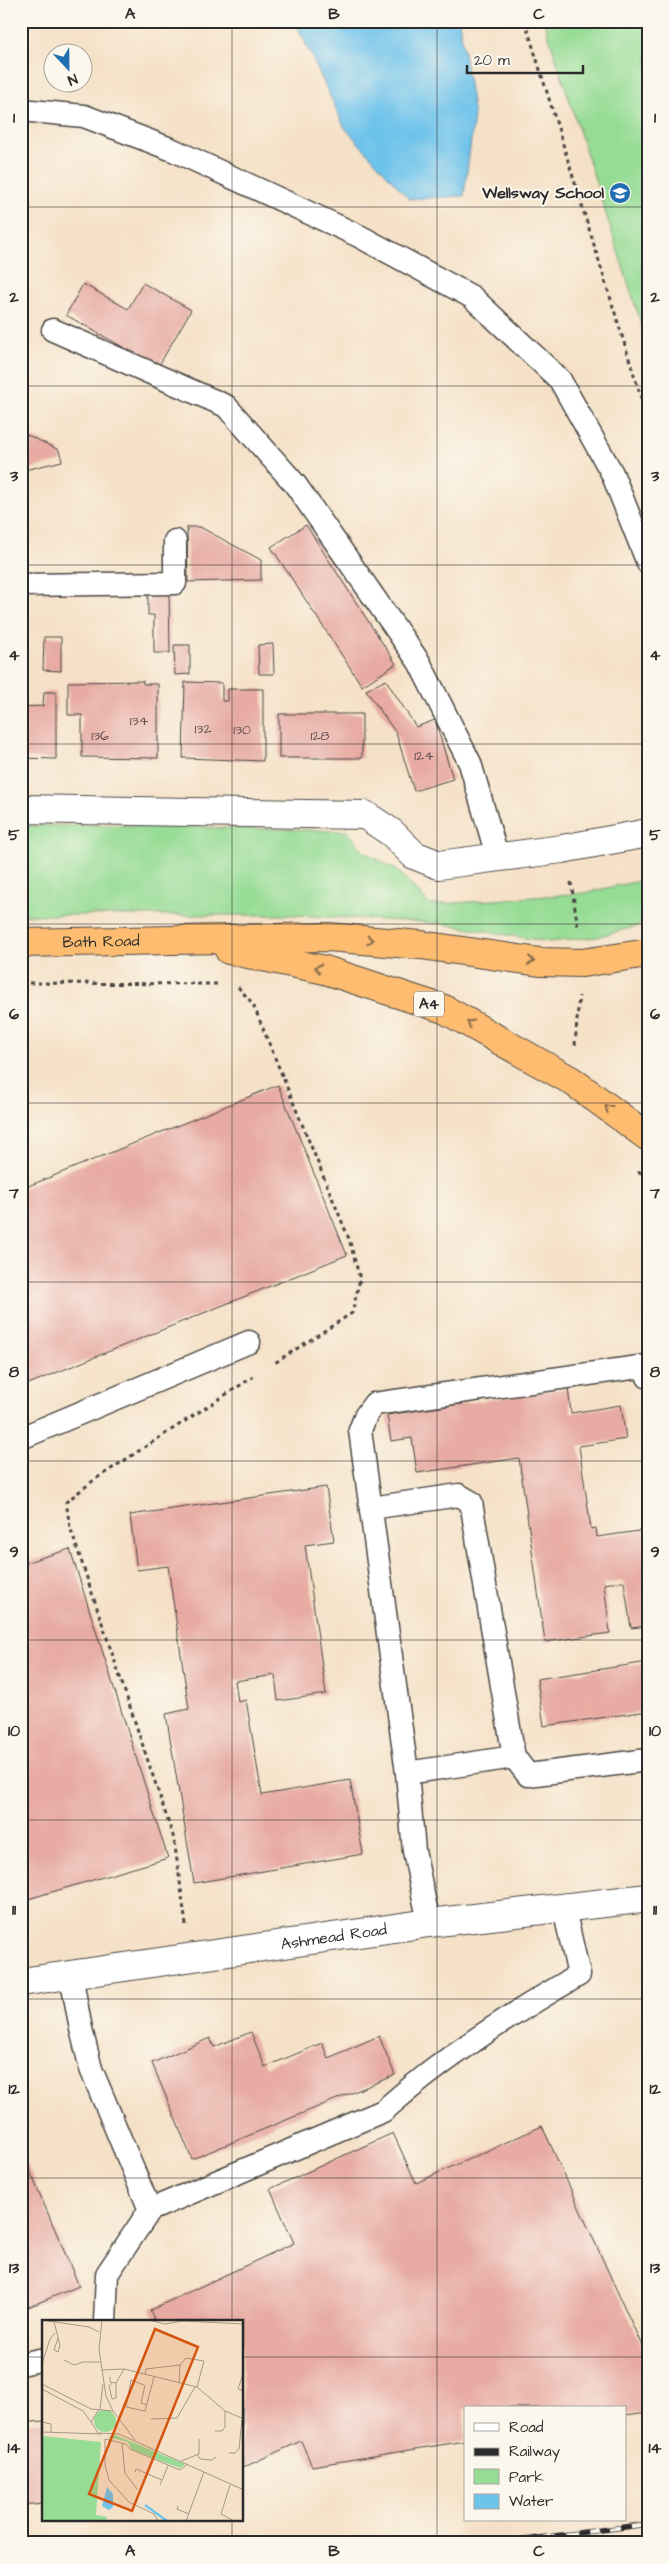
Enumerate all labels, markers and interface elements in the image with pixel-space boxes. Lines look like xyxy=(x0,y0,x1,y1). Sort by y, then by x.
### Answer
text: A xyxy=(125,3,136,25)
text: B xyxy=(328,3,340,25)
text: C xyxy=(533,3,545,25)
north arrow xyxy=(42,42,92,92)
scale bar xyxy=(467,42,583,74)
text: 20 m xyxy=(474,50,510,71)
text: N xyxy=(64,68,80,90)
text: 1 xyxy=(13,107,16,129)
text: 1 xyxy=(654,107,657,129)
school or university icon: Wellsway School xyxy=(608,181,632,205)
place label: Wellsway School xyxy=(481,182,604,205)
text: 2 xyxy=(8,286,19,308)
text: 2 xyxy=(649,286,660,308)
text: 3 xyxy=(9,465,19,487)
text: 3 xyxy=(650,465,660,487)
text: 4 xyxy=(9,644,20,666)
text: 4 xyxy=(650,644,661,666)
house number: 134 xyxy=(130,711,149,731)
house number: 132 xyxy=(195,719,211,739)
house number: 130 xyxy=(233,720,251,740)
house number: 136 xyxy=(91,726,109,746)
house number: 128 xyxy=(311,726,329,746)
house number: 124 xyxy=(414,746,434,766)
text: 5 xyxy=(8,824,20,846)
text: 5 xyxy=(649,824,661,846)
street label: Bath Road xyxy=(62,930,140,953)
one-way arrow xyxy=(366,935,374,946)
one-way arrow xyxy=(527,955,535,966)
one-way arrow xyxy=(313,963,322,974)
road number: A4 xyxy=(414,992,444,1016)
text: 6 xyxy=(9,1003,19,1025)
text: 6 xyxy=(650,1003,660,1025)
one-way arrow xyxy=(466,1020,475,1030)
one-way arrow xyxy=(605,1105,614,1114)
text: 7 xyxy=(8,1182,19,1204)
text: 7 xyxy=(649,1182,660,1204)
text: 8 xyxy=(9,1361,20,1383)
text: 8 xyxy=(650,1361,661,1383)
text: 9 xyxy=(9,1541,19,1563)
text: 9 xyxy=(650,1541,660,1563)
text: 10 xyxy=(8,1720,20,1742)
text: 10 xyxy=(649,1720,661,1742)
text: 11 xyxy=(12,1899,17,1921)
text: 11 xyxy=(653,1899,658,1921)
street label: Ashmead Road xyxy=(279,1918,388,1955)
text: 12 xyxy=(8,2078,20,2100)
text: 12 xyxy=(649,2078,661,2100)
text: 13 xyxy=(9,2257,20,2279)
text: 13 xyxy=(650,2257,661,2279)
inset map xyxy=(42,2320,244,2522)
legend xyxy=(464,2406,626,2522)
text: Road xyxy=(509,2417,544,2438)
text: 14 xyxy=(8,2437,21,2459)
text: 14 xyxy=(649,2437,662,2459)
text: Railway xyxy=(509,2441,560,2463)
text: Park xyxy=(509,2467,544,2488)
text: Water xyxy=(509,2491,553,2512)
text: A xyxy=(125,2540,136,2562)
text: B xyxy=(328,2540,340,2562)
text: C xyxy=(533,2540,545,2562)

